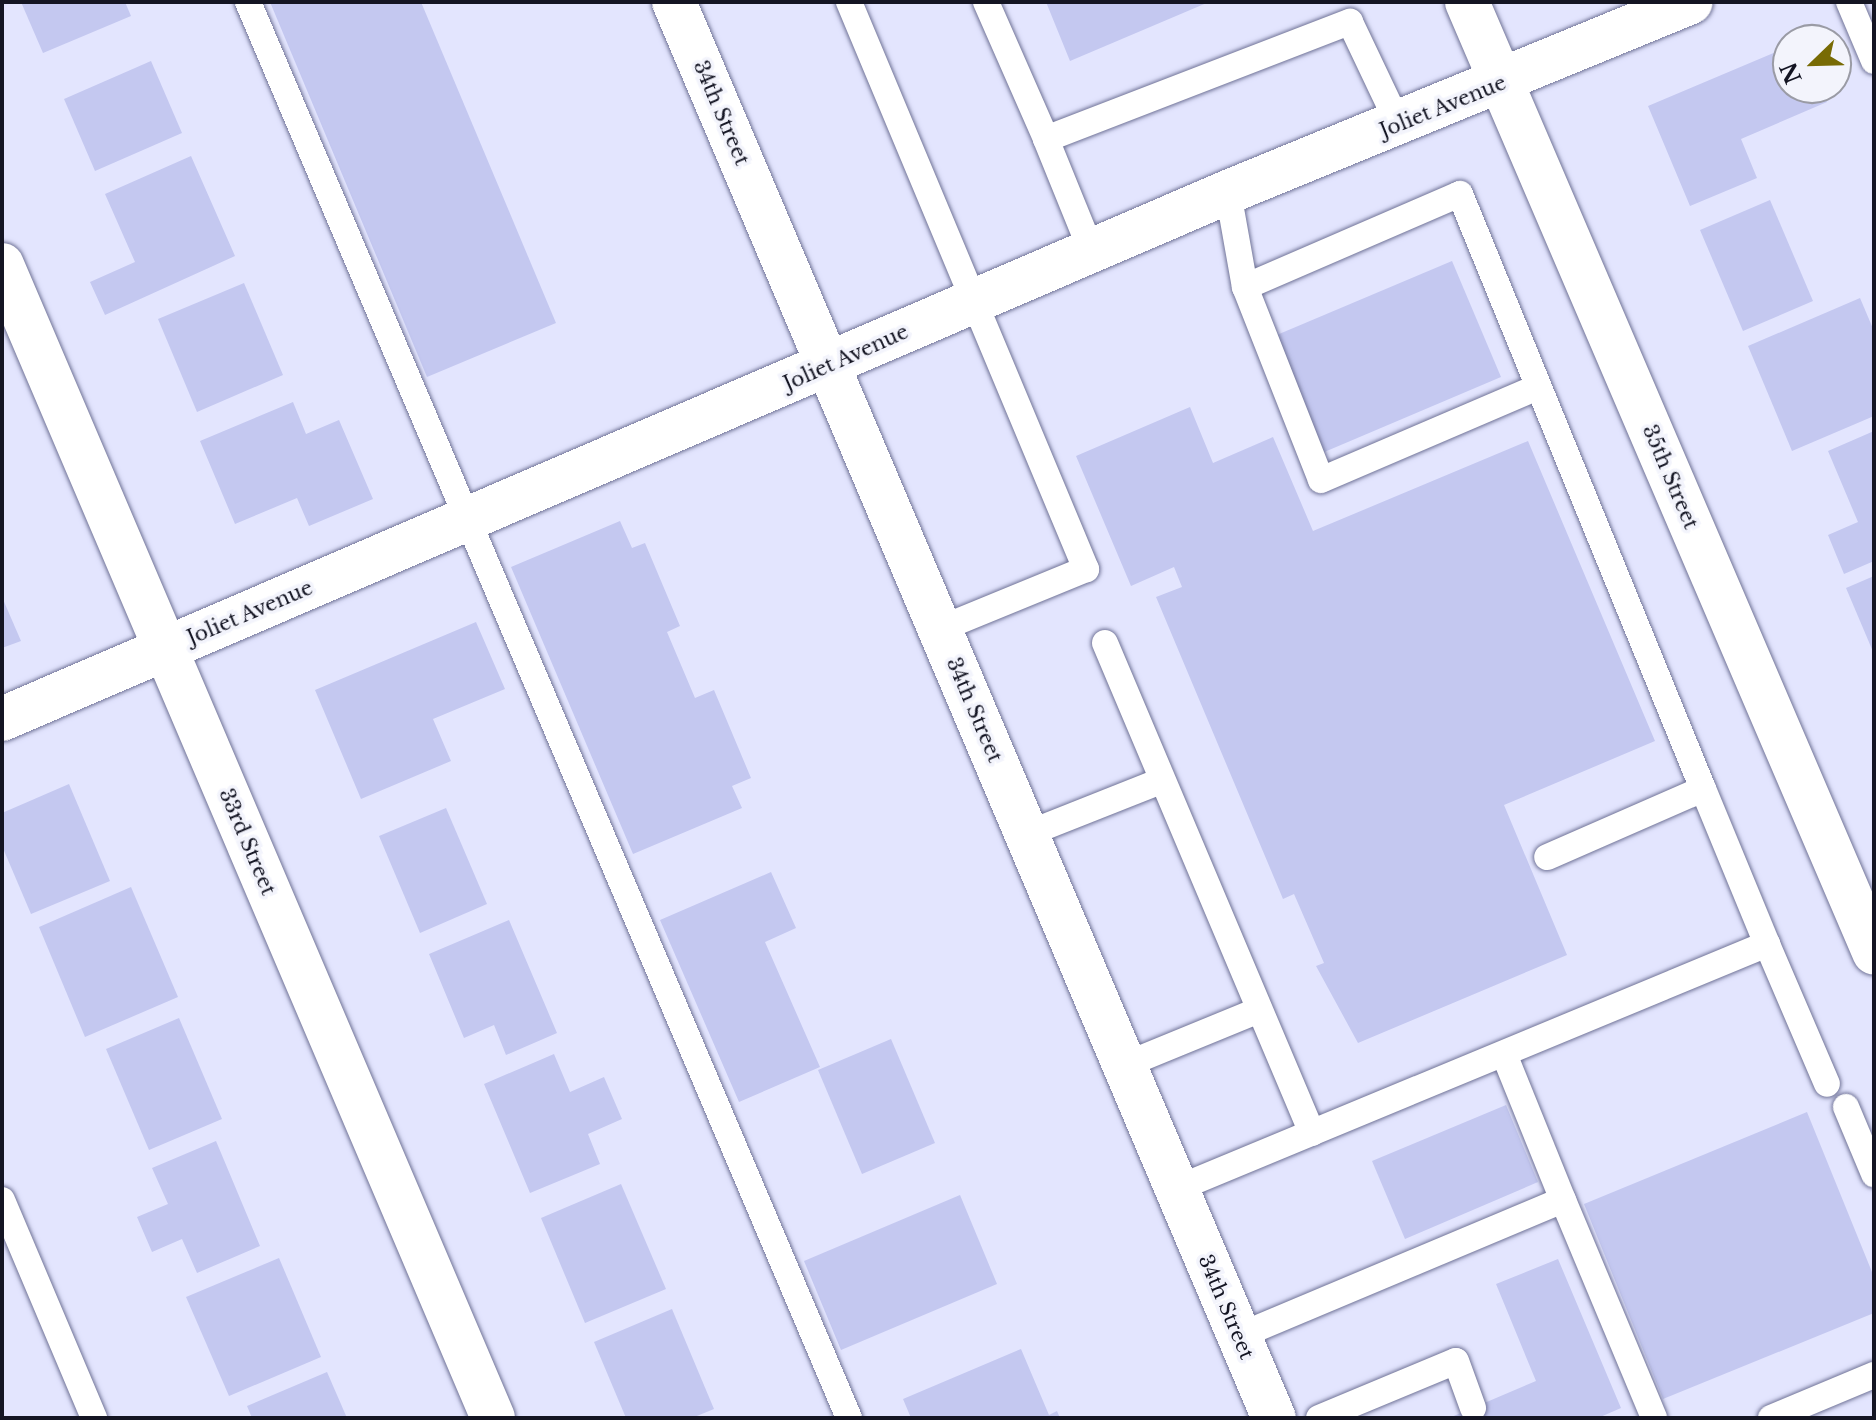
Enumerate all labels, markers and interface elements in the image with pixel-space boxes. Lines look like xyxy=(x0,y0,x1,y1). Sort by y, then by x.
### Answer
north arrow xyxy=(1772,24,1852,104)
street label: 34th Street xyxy=(688,57,754,169)
text: N xyxy=(1775,58,1808,88)
street label: Joliet Avenue xyxy=(1376,71,1510,143)
street label: Joliet Avenue xyxy=(780,320,912,396)
street label: 35th Street xyxy=(1637,421,1703,533)
street label: Joliet Avenue xyxy=(183,576,317,650)
street label: 34th Street xyxy=(941,654,1007,766)
street label: 33rd Street xyxy=(214,785,280,899)
street label: 34th Street xyxy=(1193,1251,1259,1363)

